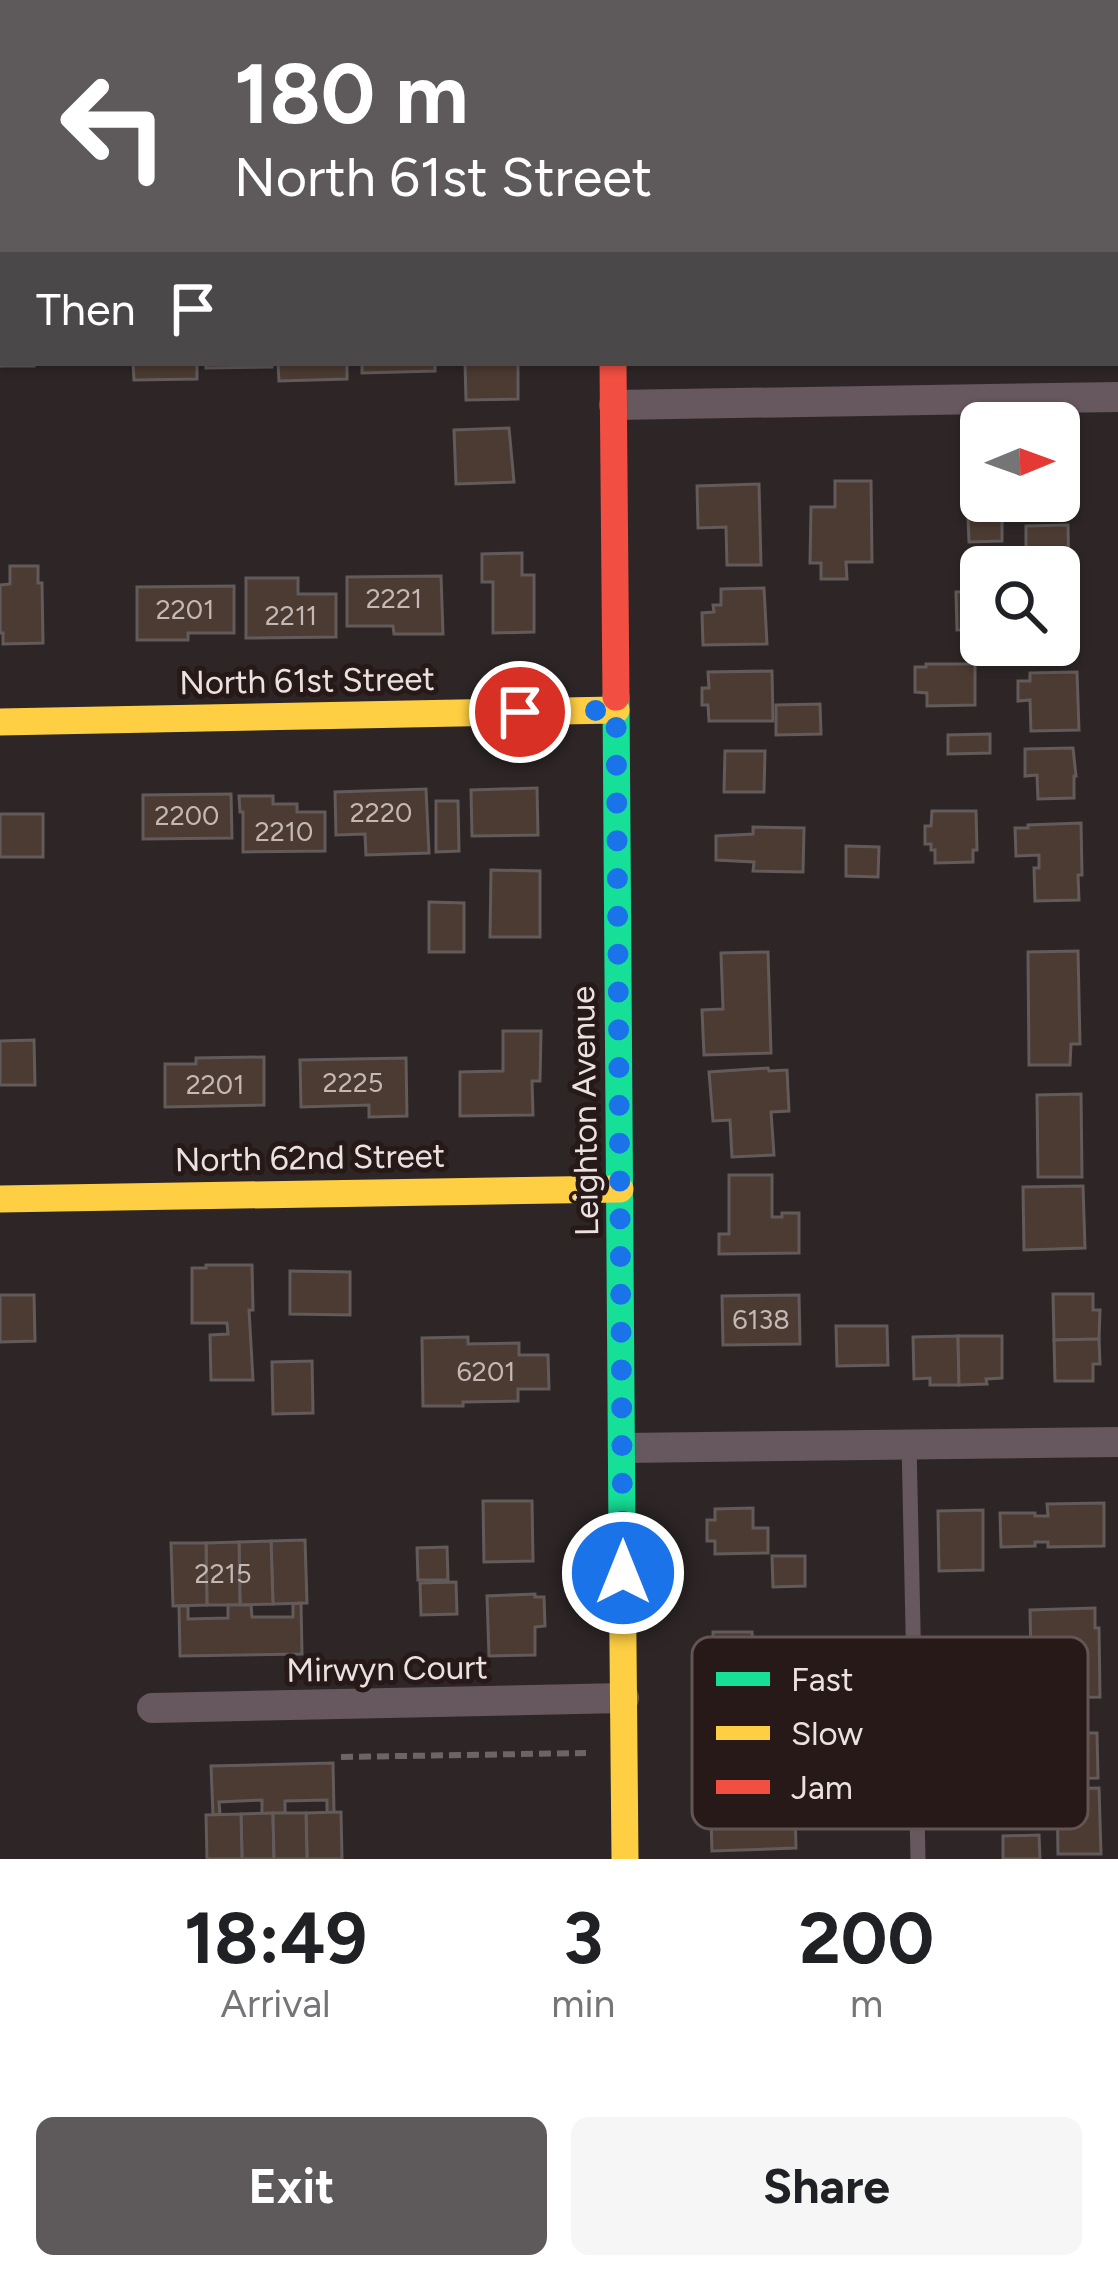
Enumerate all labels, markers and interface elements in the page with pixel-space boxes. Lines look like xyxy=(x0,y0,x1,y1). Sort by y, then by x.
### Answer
text: 180 m xyxy=(234,43,469,144)
icon: left xyxy=(36,48,192,204)
text: North 61st Street xyxy=(234,145,652,210)
icon: arrive xyxy=(160,276,226,342)
text: Then xyxy=(36,282,136,336)
north arrow xyxy=(960,402,1080,522)
map controls xyxy=(960,402,1080,666)
button: search xyxy=(960,546,1080,666)
house number: 2221 xyxy=(366,582,422,615)
house number: 2201 xyxy=(156,593,214,626)
house number: 2211 xyxy=(265,599,317,632)
street label: North 61st Street xyxy=(179,659,435,702)
pin xyxy=(469,661,571,763)
icon: arrive xyxy=(487,679,553,745)
house number: 2220 xyxy=(350,796,412,829)
house number: 2200 xyxy=(155,799,219,832)
house number: 2210 xyxy=(255,815,313,848)
street label: Leighton Avenue xyxy=(563,986,606,1236)
house number: 2225 xyxy=(323,1066,383,1099)
house number: 2201 xyxy=(186,1068,244,1101)
street label: North 62nd Street xyxy=(175,1136,445,1179)
house number: 6138 xyxy=(732,1303,790,1336)
house number: 6201 xyxy=(457,1355,515,1388)
position arrow xyxy=(560,1510,686,1636)
house number: 2215 xyxy=(195,1557,251,1590)
legend xyxy=(692,1637,1088,1829)
street label: Mirwyn Court xyxy=(286,1647,488,1690)
text: Fast xyxy=(791,1660,853,1699)
text: Slow xyxy=(791,1714,863,1753)
text: Jam xyxy=(791,1768,853,1807)
text: 18:49 xyxy=(184,1895,367,1981)
text: 3 xyxy=(563,1895,603,1981)
text: 200 xyxy=(799,1895,934,1981)
text: Arrival xyxy=(221,1980,331,2027)
text: min xyxy=(551,1980,615,2027)
text: m xyxy=(850,1980,883,2027)
button: Exit xyxy=(36,2117,547,2255)
button: Share xyxy=(571,2117,1082,2255)

